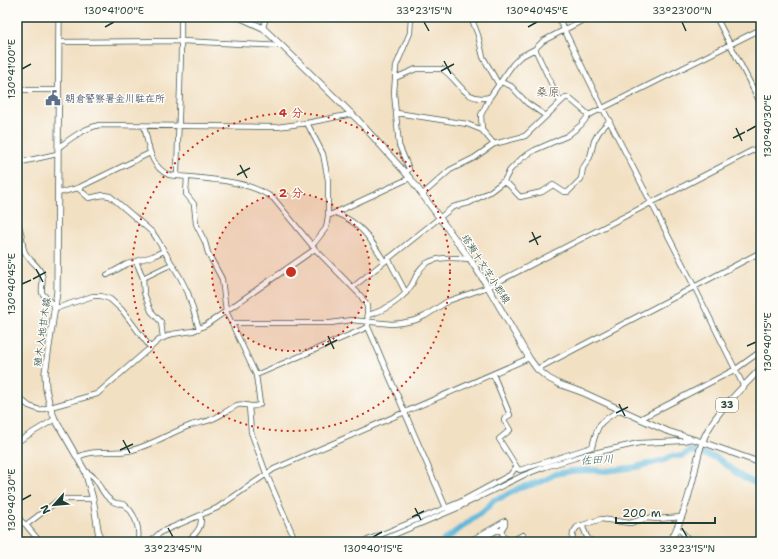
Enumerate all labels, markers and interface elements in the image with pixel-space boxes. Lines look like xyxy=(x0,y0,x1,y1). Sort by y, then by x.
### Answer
text: 130°41'00"E xyxy=(84,4,144,17)
text: 33°23'15"N xyxy=(396,4,452,17)
text: 130°40'45"E xyxy=(506,4,568,17)
text: 33°23'00"N xyxy=(652,4,712,17)
text: 130°41'00"E xyxy=(5,39,18,99)
district label: 桑原 xyxy=(536,84,560,100)
public building icon: 朝倉警察署金川駐在所 xyxy=(44,89,62,107)
place label: 朝倉警察署金川駐在所 xyxy=(65,92,165,105)
text: 130°40'30"E xyxy=(761,94,774,158)
text: 4 分 xyxy=(279,105,303,121)
text: 2 分 xyxy=(279,185,303,201)
street label: 塔瀬十文字小郡線 xyxy=(459,232,513,306)
text: 130°40'45"E xyxy=(5,253,18,315)
centre of rings xyxy=(284,265,298,279)
street label: 殖木入地甘木線 xyxy=(31,296,53,368)
text: 130°40'15"E xyxy=(761,312,774,372)
road number: 33 xyxy=(716,398,738,412)
water label: 佐田川 xyxy=(580,452,614,468)
text: 130°40'30"E xyxy=(5,468,18,532)
north arrow xyxy=(34,485,74,525)
scale bar xyxy=(616,499,715,525)
text: N xyxy=(37,502,54,517)
text: 200 m xyxy=(622,505,661,521)
text: 33°23'45"N xyxy=(144,542,202,555)
text: 130°40'15"E xyxy=(343,542,403,555)
text: 33°23'15"N xyxy=(659,542,715,555)

